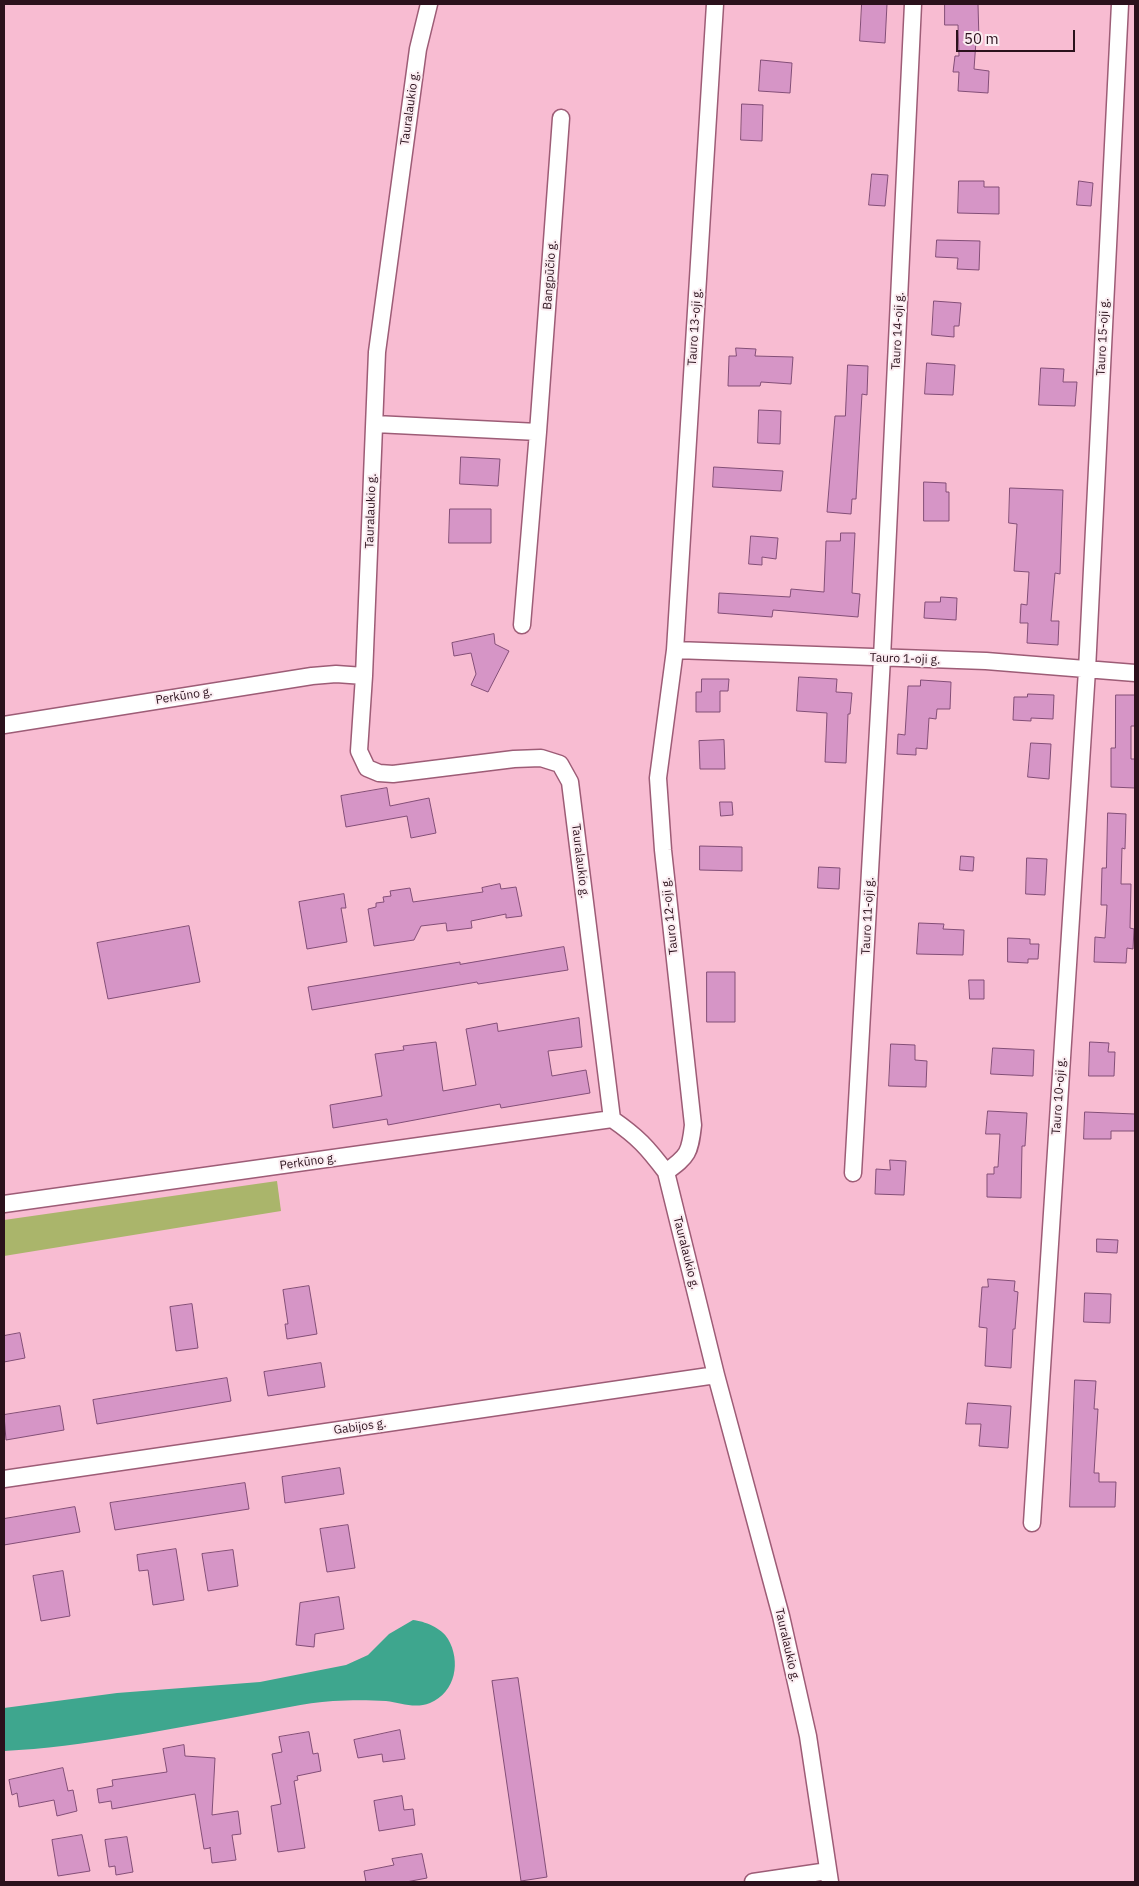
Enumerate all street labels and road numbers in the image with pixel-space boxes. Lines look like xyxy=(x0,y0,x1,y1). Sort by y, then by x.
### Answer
street label: Tauralaukio g. xyxy=(398,70,422,146)
street label: Bangpūčio g. xyxy=(540,240,560,310)
street label: Tauro 13-oji g. xyxy=(685,288,705,366)
street label: Tauro 14-oji g. xyxy=(889,292,907,370)
street label: Tauro 15-oji g. xyxy=(1094,298,1112,376)
street label: Tauralaukio g. xyxy=(362,473,380,549)
street label: Tauro 1-oji g. xyxy=(869,651,941,667)
street label: Perkūno g. xyxy=(155,684,213,708)
street label: Tauralaukio g. xyxy=(568,823,592,899)
street label: Tauro 12-oji g. xyxy=(659,877,681,955)
street label: Tauro 11-oji g. xyxy=(859,877,877,955)
street label: Tauro 10-oji g. xyxy=(1049,1057,1069,1135)
street label: Perkūno g. xyxy=(279,1151,337,1173)
street label: Tauralaukio g. xyxy=(670,1215,702,1291)
street label: Gabijos g. xyxy=(333,1416,387,1438)
street label: Tauralaukio g. xyxy=(772,1607,802,1683)

